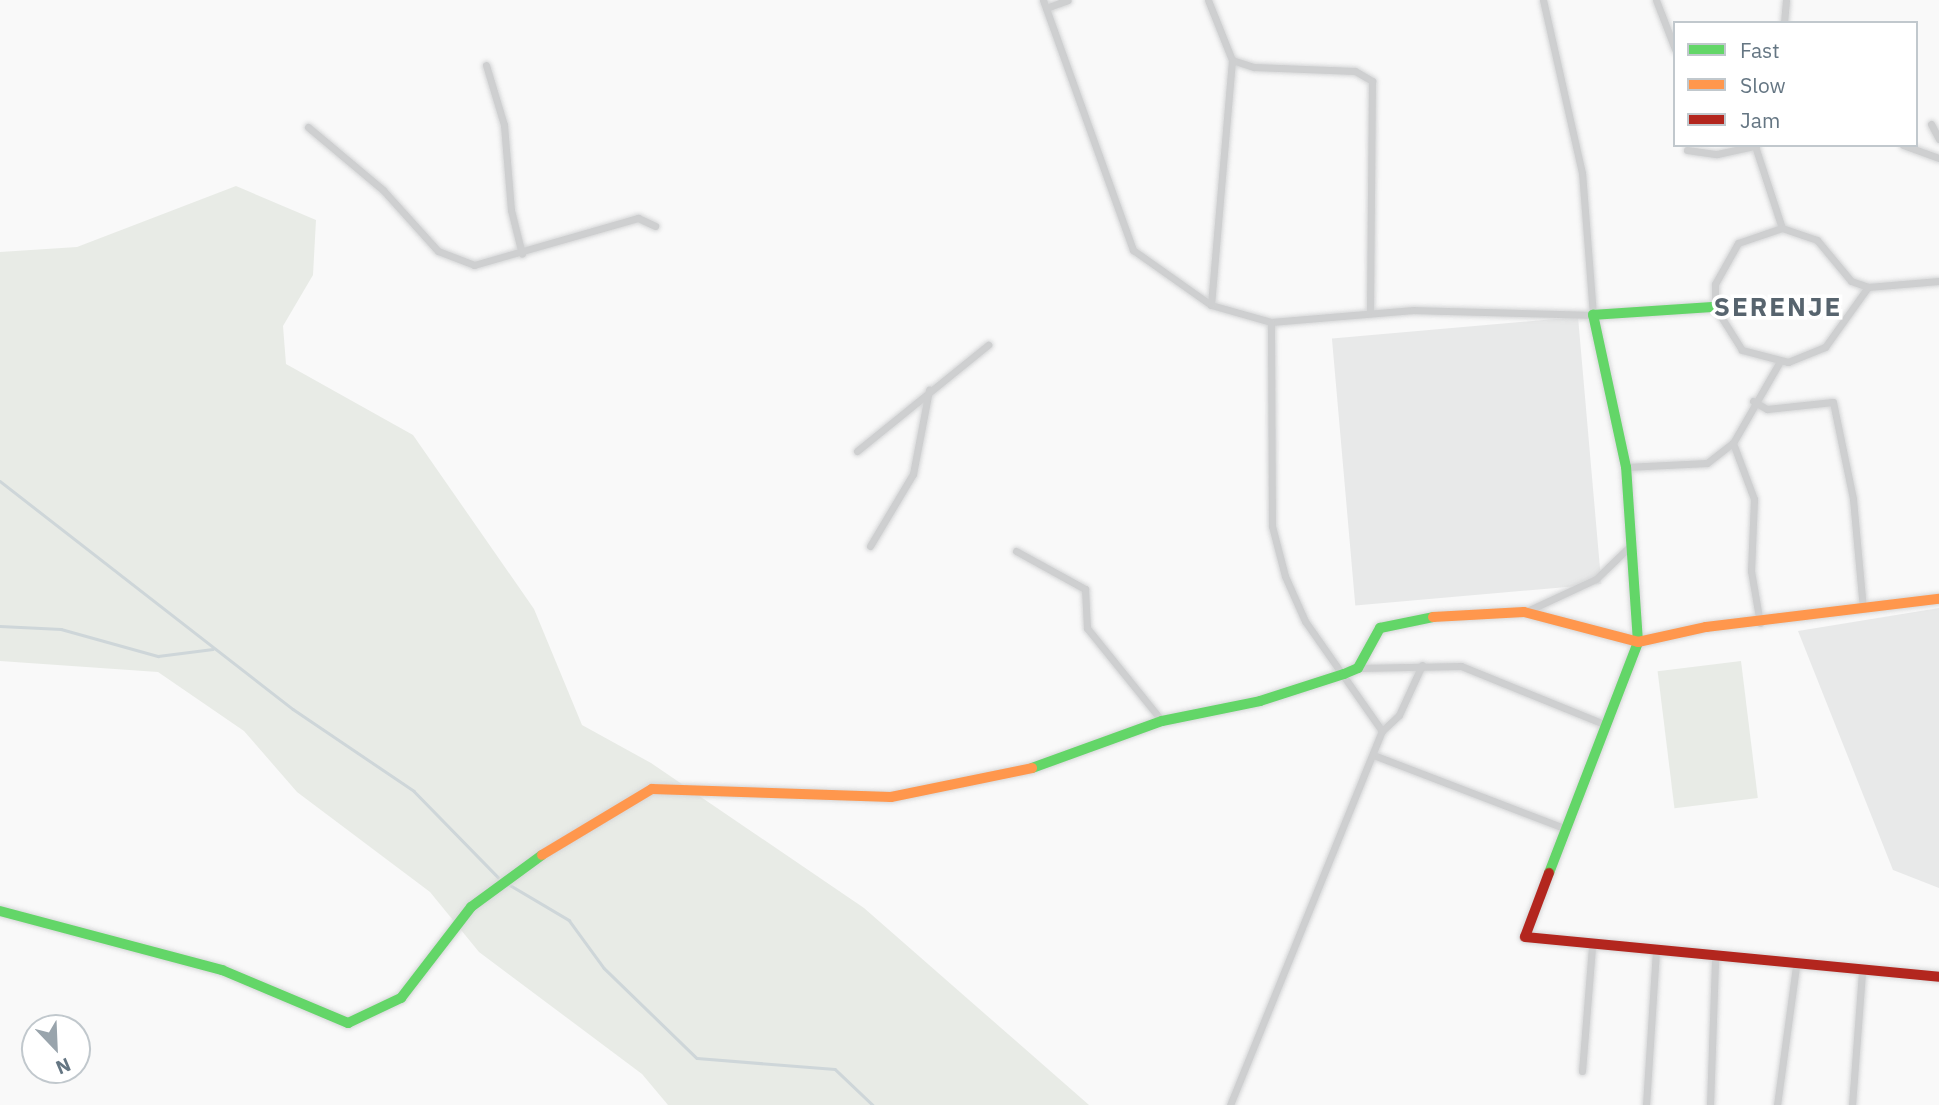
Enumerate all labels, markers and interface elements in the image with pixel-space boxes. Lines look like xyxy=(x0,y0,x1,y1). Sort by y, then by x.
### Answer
legend xyxy=(1673,21,1918,147)
text: Fast xyxy=(1740,36,1780,64)
text: Slow xyxy=(1740,71,1786,99)
text: Jam xyxy=(1740,106,1780,134)
district label: SERENJE xyxy=(1715,291,1841,323)
north arrow xyxy=(21,1014,91,1084)
text: N xyxy=(52,1053,74,1080)

